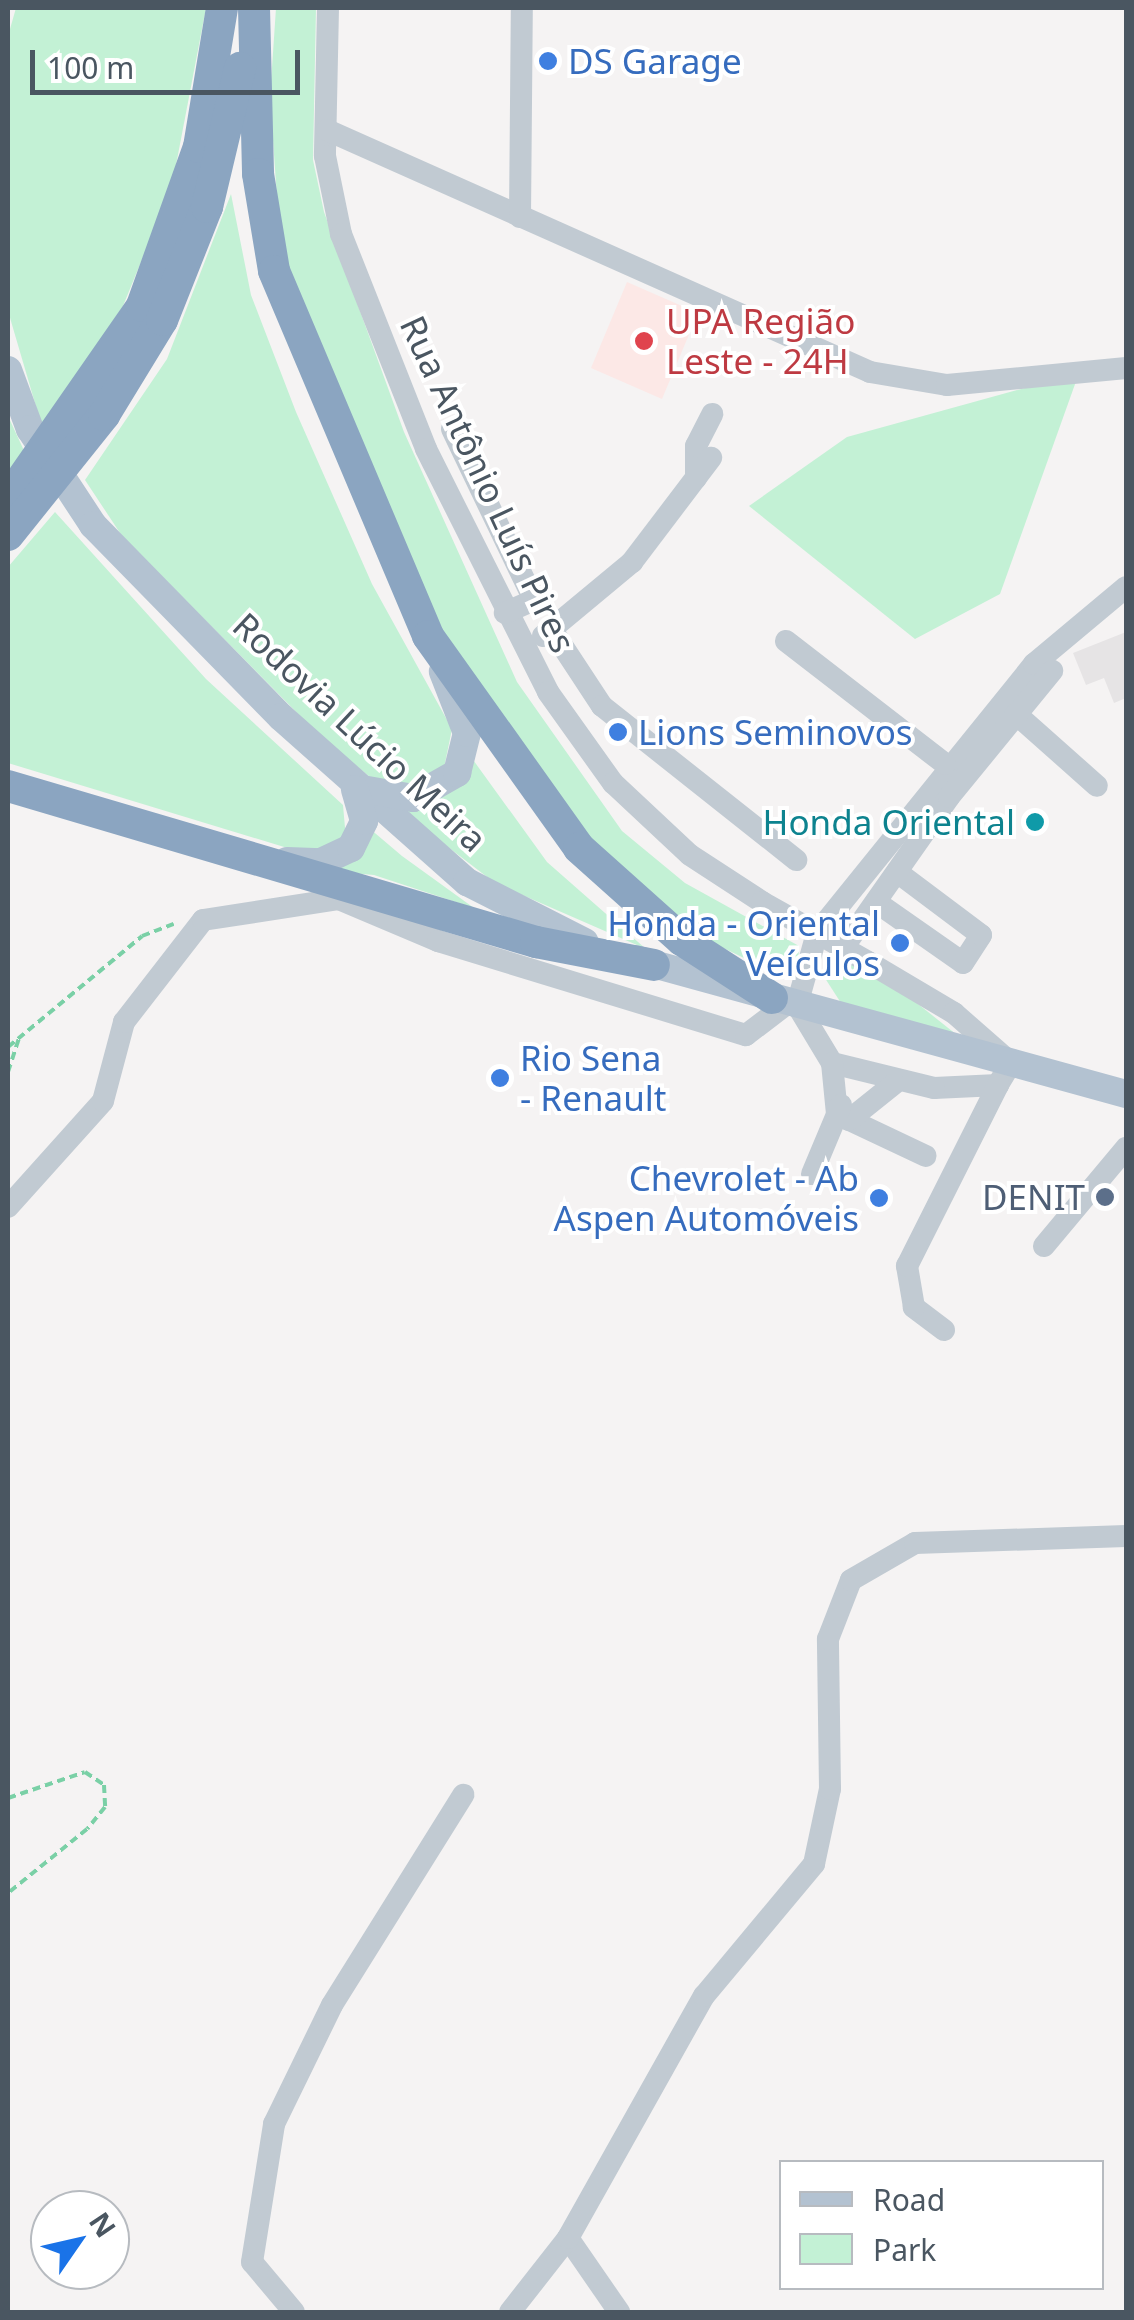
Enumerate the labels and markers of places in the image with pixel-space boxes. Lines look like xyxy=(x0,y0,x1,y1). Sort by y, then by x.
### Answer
place label: DS Garage xyxy=(568,40,742,82)
marker: DS Garage xyxy=(537,50,559,72)
place label: UPA Região Leste - 24H xyxy=(666,300,855,382)
marker: UPA Região Leste - 24H xyxy=(631,328,657,354)
place label: Lions Seminovos xyxy=(638,711,913,753)
marker: Lions Seminovos xyxy=(607,721,629,743)
place label: Honda Oriental xyxy=(763,801,1015,843)
marker: Honda Oriental xyxy=(1024,811,1046,833)
place label: Honda - Oriental Veículos xyxy=(607,902,880,984)
marker: Honda - Oriental Veículos xyxy=(889,932,911,954)
place label: Rio Sena - Renault xyxy=(520,1037,666,1119)
marker: Rio Sena - Renault xyxy=(489,1067,511,1089)
place label: Chevrolet - Ab Aspen Automóveis xyxy=(554,1157,859,1239)
place label: DENIT xyxy=(982,1176,1085,1218)
marker: DENIT xyxy=(1094,1186,1116,1208)
marker: Chevrolet - Ab Aspen Automóveis xyxy=(868,1187,890,1209)

